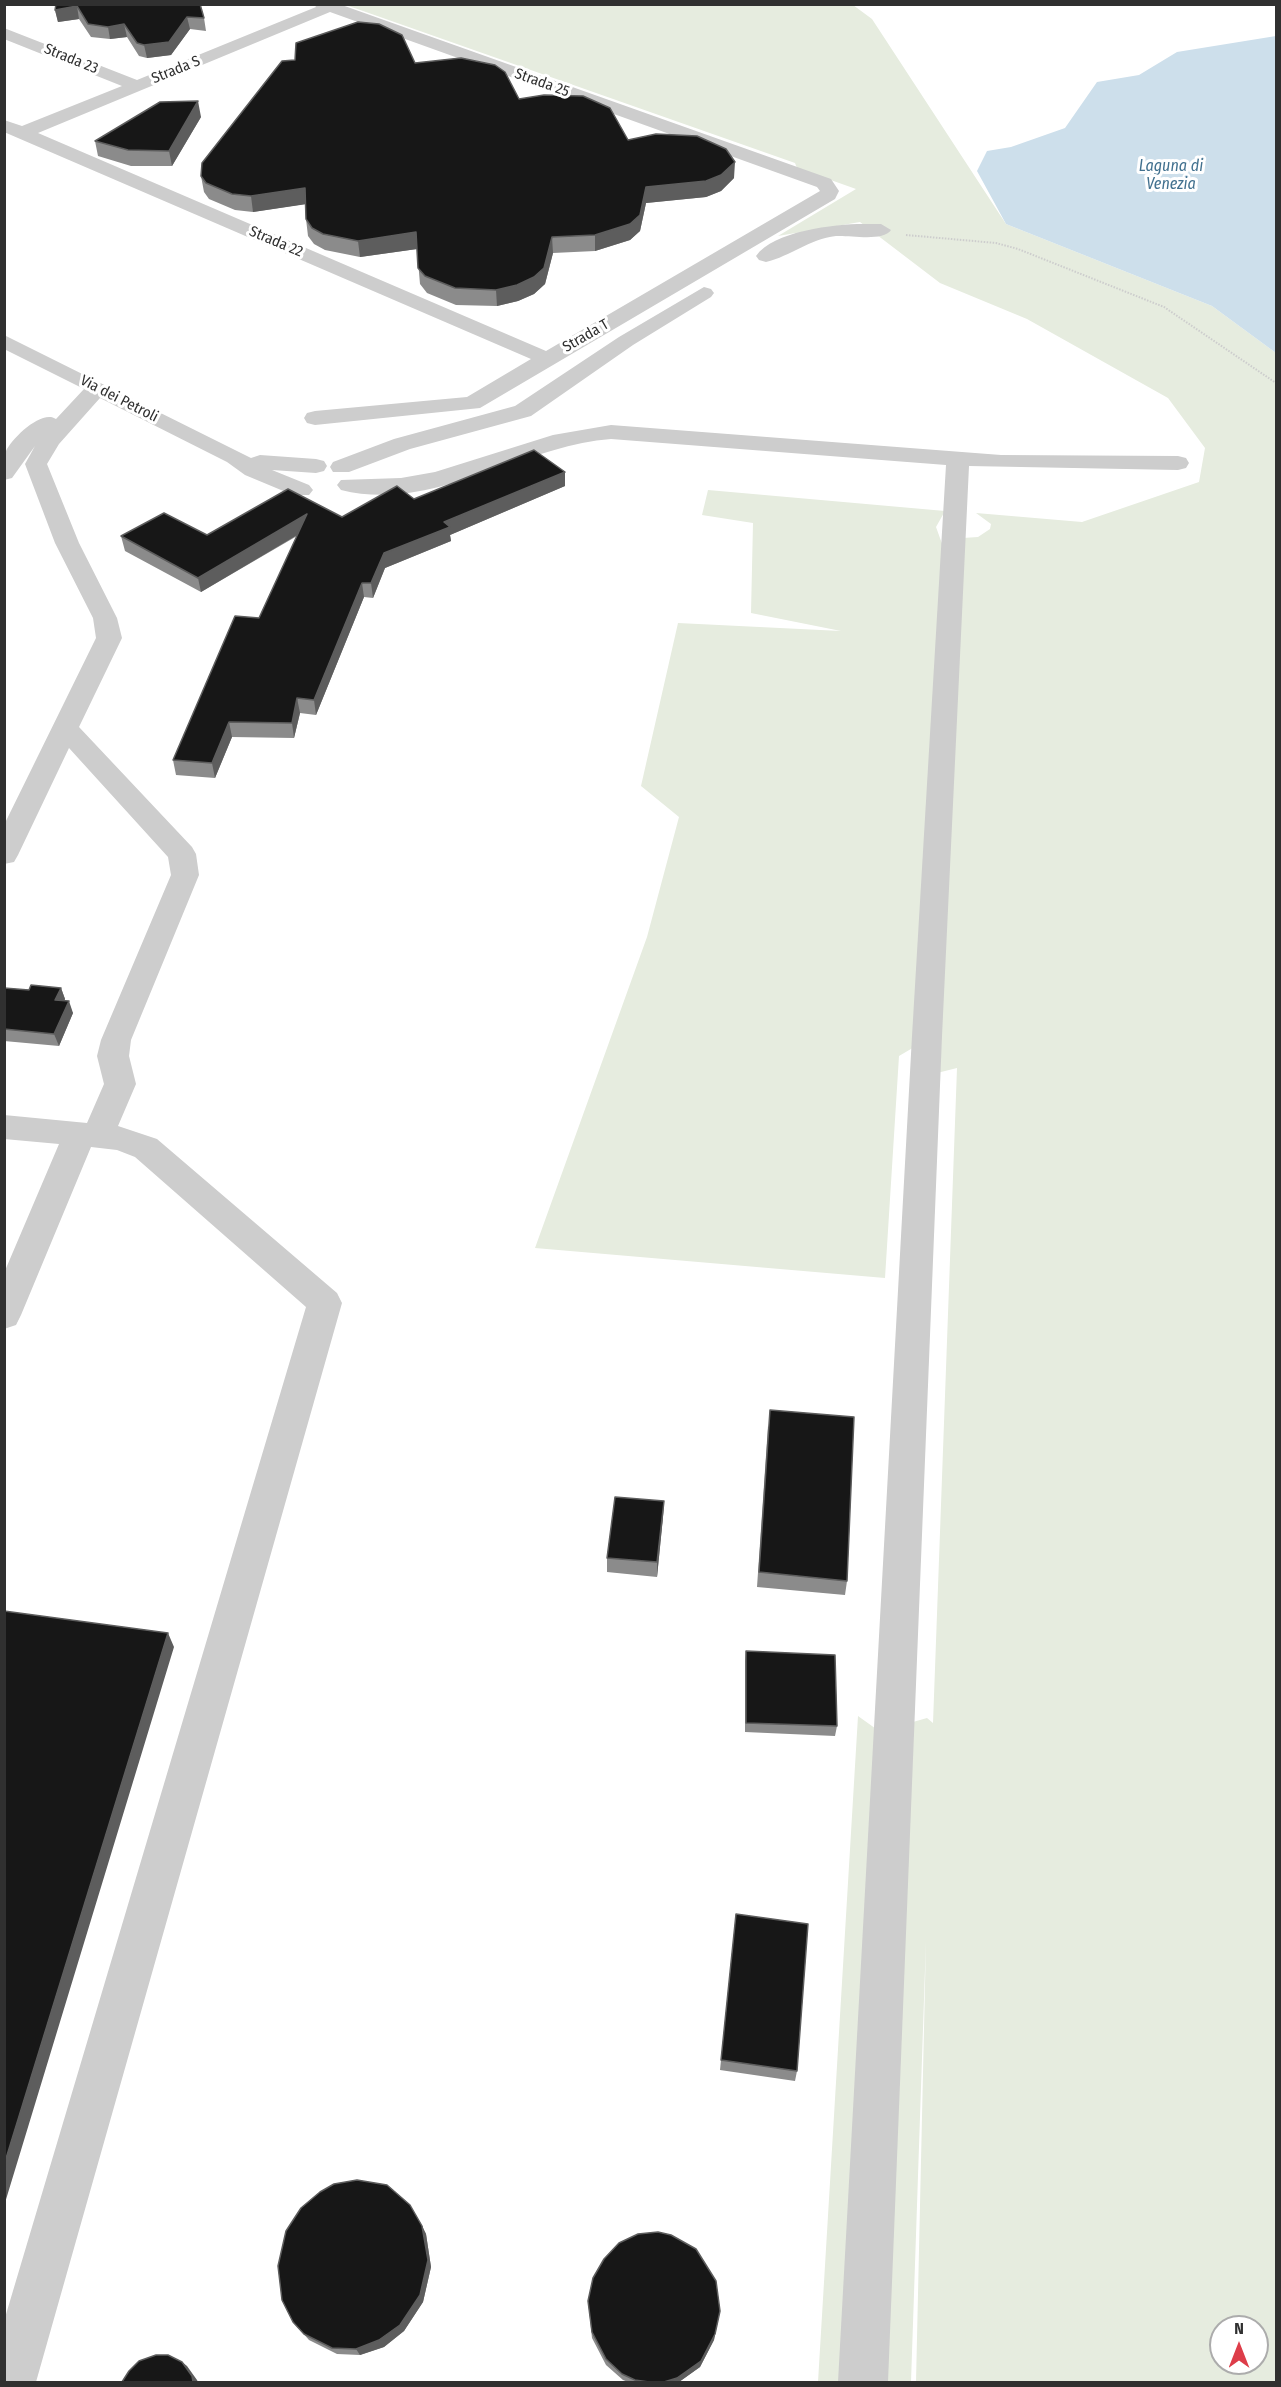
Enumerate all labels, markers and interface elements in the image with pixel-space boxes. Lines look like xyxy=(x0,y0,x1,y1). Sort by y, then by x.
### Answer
street label: Strada 23 xyxy=(41,40,101,78)
street label: Strada S xyxy=(149,52,203,88)
street label: Strada 25 xyxy=(512,65,572,101)
water label: Laguna di Venezia xyxy=(1139,157,1203,195)
street label: Strada 22 xyxy=(246,223,306,261)
street label: Strada T xyxy=(560,316,612,356)
street label: Via dei Petroli xyxy=(77,372,161,426)
north arrow xyxy=(1209,2315,1269,2375)
text: N xyxy=(1234,2319,1244,2338)

